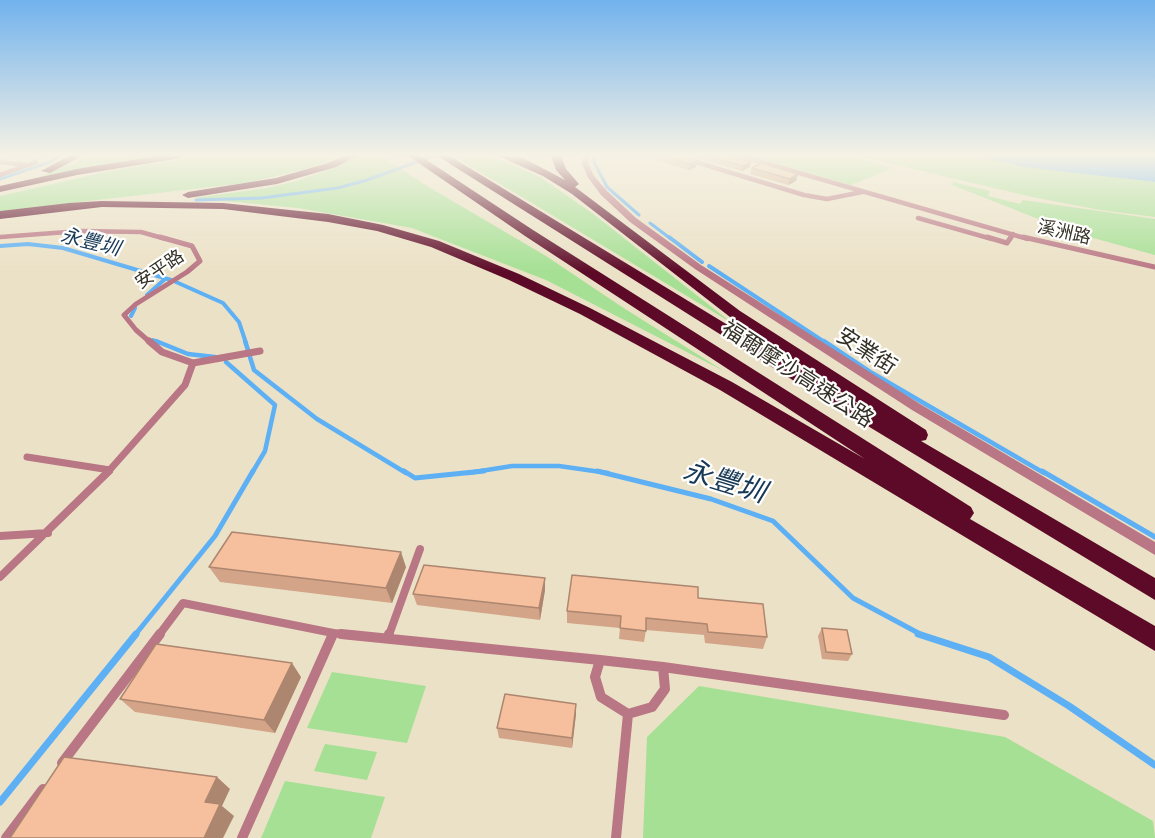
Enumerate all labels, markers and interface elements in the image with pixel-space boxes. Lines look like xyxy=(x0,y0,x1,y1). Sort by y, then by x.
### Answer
street label: 溪洲路 xyxy=(1035,216,1093,250)
water label: 永豐圳 xyxy=(58,224,122,262)
street label: 安平路 xyxy=(132,246,188,294)
street label: 福爾摩沙高速公路 xyxy=(716,316,878,434)
street label: 安業街 xyxy=(831,323,901,381)
water label: 永豐圳 xyxy=(679,455,769,511)

